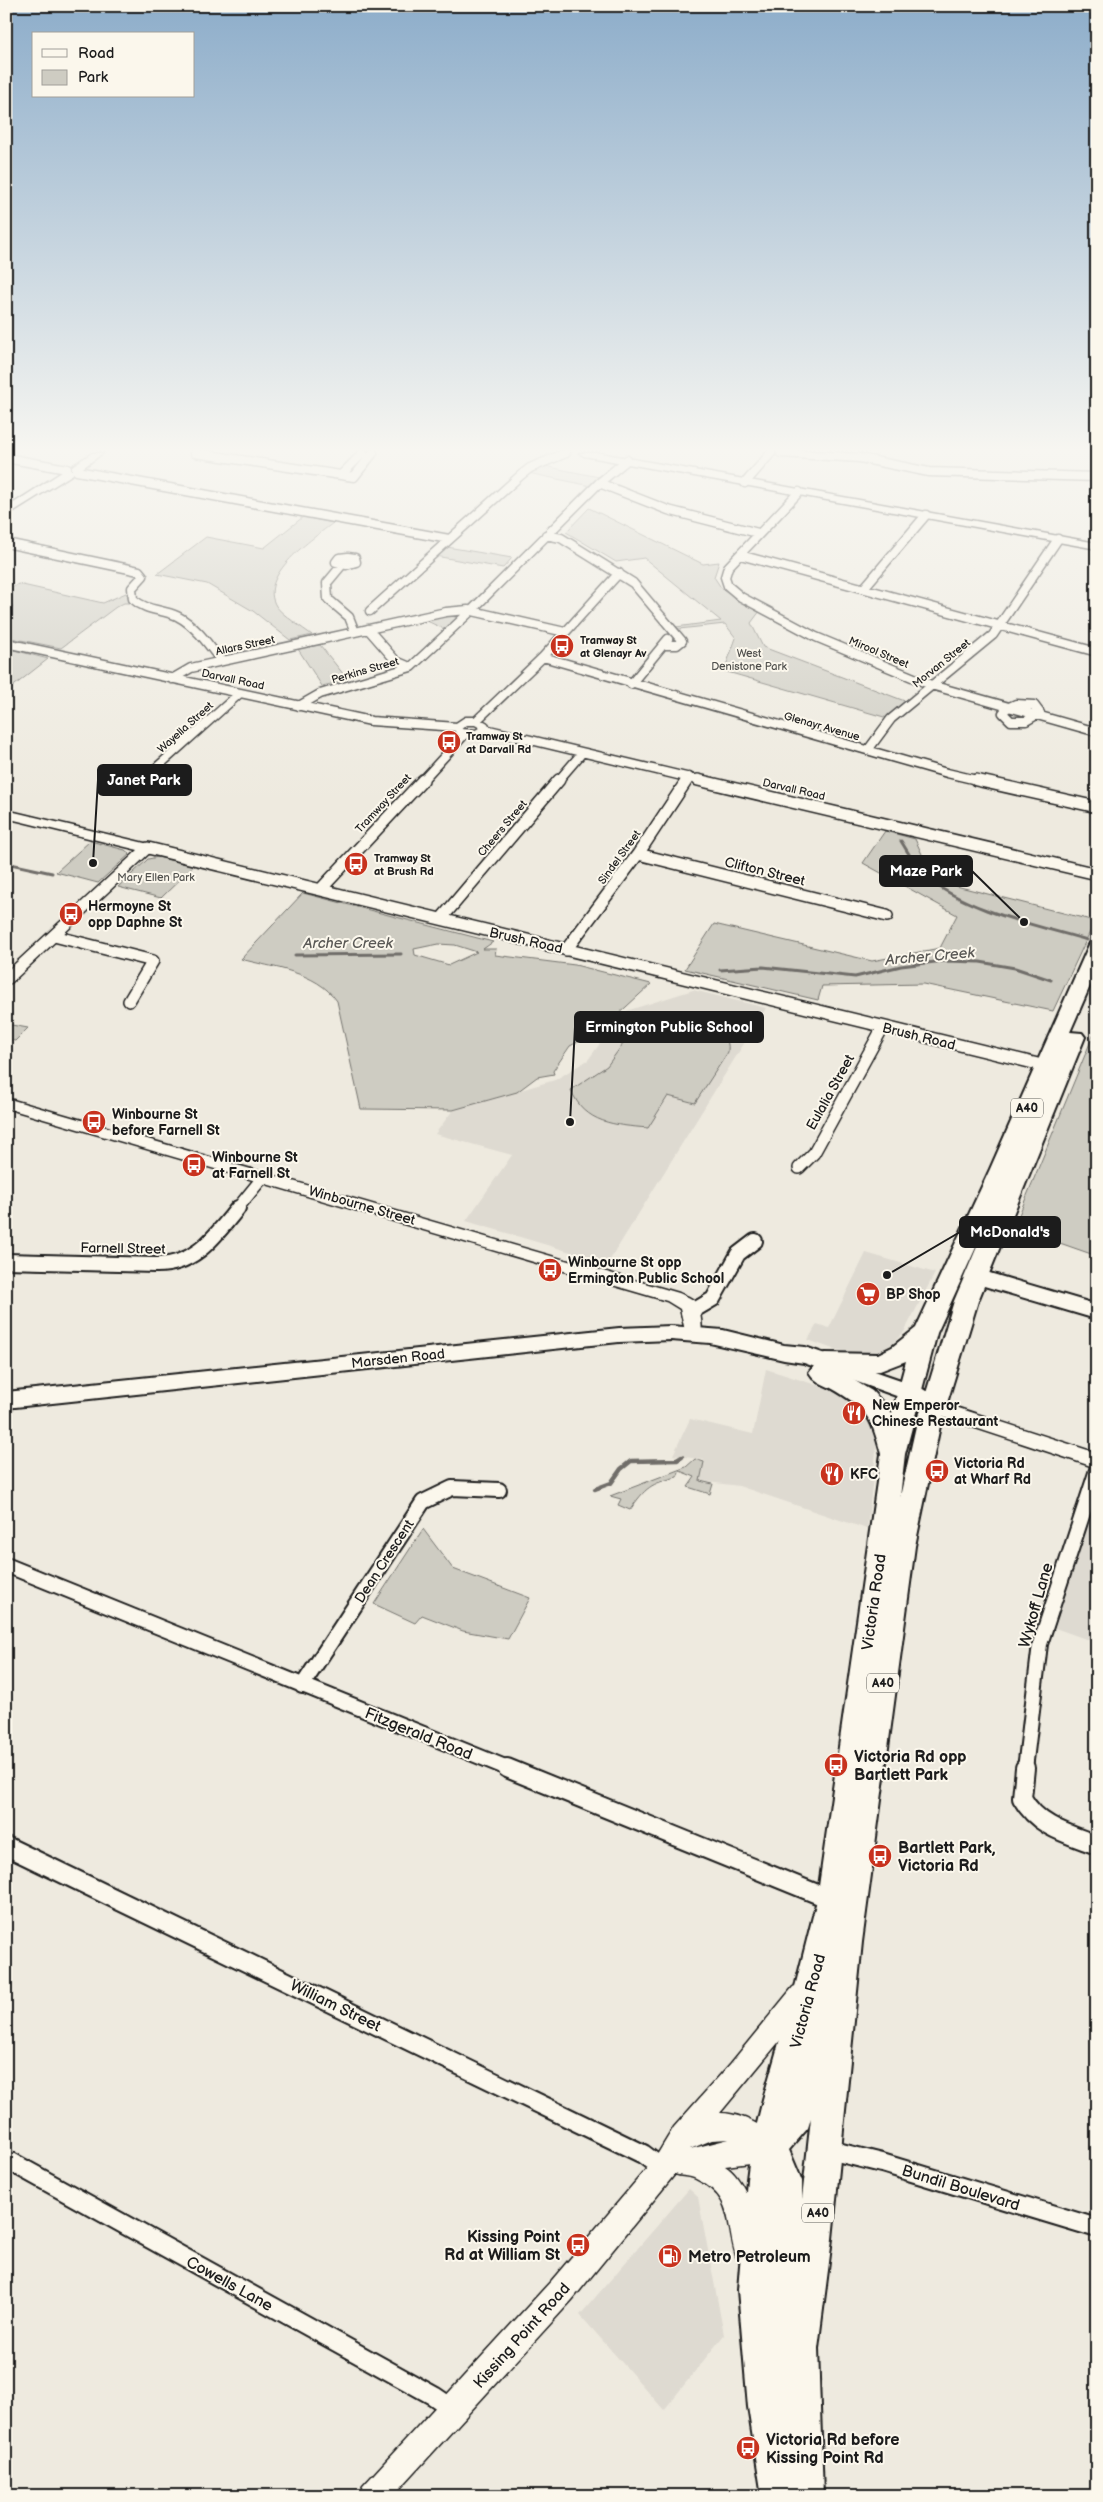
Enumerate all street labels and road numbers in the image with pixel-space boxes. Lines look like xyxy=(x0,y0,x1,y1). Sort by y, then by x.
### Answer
street label: Allars Street xyxy=(214,633,276,658)
street label: Mirool Street xyxy=(847,634,911,671)
street label: Morvan Street xyxy=(910,636,973,691)
street label: Perkins Street xyxy=(330,654,401,686)
street label: Darvall Road xyxy=(200,666,266,692)
street label: Wayella Street xyxy=(155,699,216,756)
street label: Glenayr Avenue xyxy=(782,709,862,744)
street label: Tramway Street xyxy=(353,771,414,835)
street label: Darvall Road xyxy=(761,776,826,803)
street label: Cheers Street xyxy=(475,797,530,859)
street label: Sindel Street xyxy=(595,827,644,887)
street label: Clifton Street xyxy=(723,853,808,890)
street label: Brush Road xyxy=(488,924,564,957)
street label: Brush Road xyxy=(881,1019,957,1054)
street label: Eulalia Street xyxy=(803,1051,859,1133)
road number: A40 xyxy=(1011,1098,1043,1118)
street label: Winbourne Street xyxy=(307,1182,418,1229)
street label: Farnell Street xyxy=(80,1239,166,1258)
street label: Marsden Road xyxy=(350,1345,446,1372)
street label: Dean Crescent xyxy=(351,1516,418,1606)
street label: Victoria Road xyxy=(858,1553,891,1652)
street label: Wykoff Lane xyxy=(1015,1560,1058,1650)
road number: A40 xyxy=(867,1674,899,1692)
street label: Fitzgerald Road xyxy=(362,1704,475,1765)
street label: Victoria Road xyxy=(787,1952,830,2051)
street label: William Street xyxy=(287,1976,384,2037)
street label: Bundil Boulevard xyxy=(899,2161,1022,2215)
road number: A40 xyxy=(802,2204,834,2222)
street label: Cowells Lane xyxy=(183,2253,276,2316)
street label: Kissing Point Road xyxy=(470,2279,574,2393)

